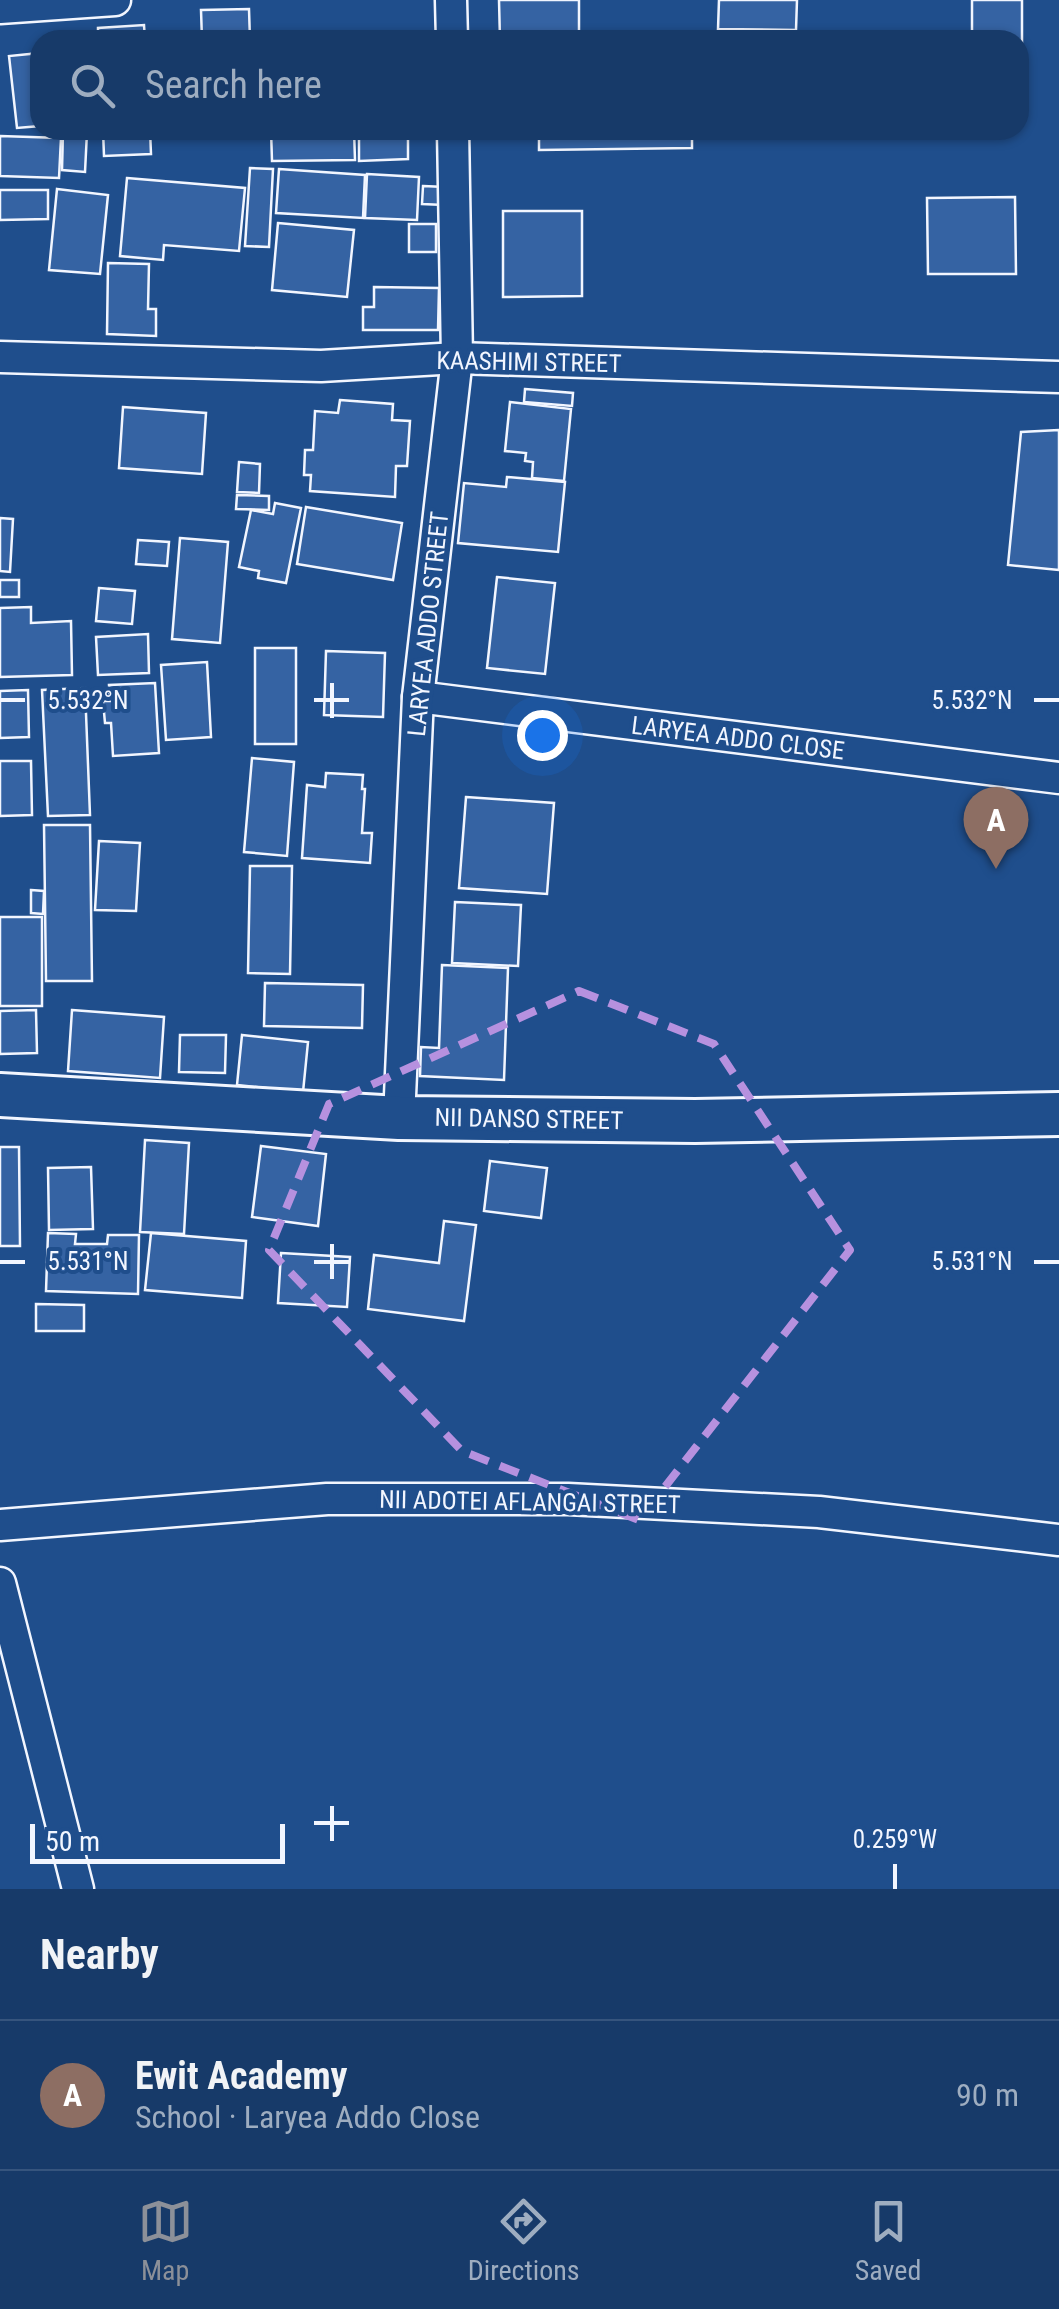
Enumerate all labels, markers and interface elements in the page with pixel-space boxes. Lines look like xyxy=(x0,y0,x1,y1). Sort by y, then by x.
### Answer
search box xyxy=(30,30,1029,140)
icon: search xyxy=(65,58,120,113)
text: Search here xyxy=(145,63,322,107)
street label: KAASHIMI STREET xyxy=(436,346,622,378)
street label: LARYEA ADDO STREET xyxy=(402,510,454,738)
text: 5.532°N xyxy=(48,686,128,715)
text: 5.532°N xyxy=(932,686,1012,715)
your location xyxy=(517,710,568,761)
street label: LARYEA ADDO CLOSE xyxy=(630,711,846,765)
pin: A xyxy=(964,786,1028,869)
street label: NII DANSO STREET xyxy=(434,1103,624,1135)
text: 5.531°N xyxy=(48,1247,128,1276)
text: 5.531°N xyxy=(932,1247,1012,1276)
street label: NII ADOTEI AFLANGAI STREET xyxy=(379,1485,681,1519)
scale bar xyxy=(30,1819,285,1864)
text: 50 m xyxy=(45,1825,100,1858)
text: 0.259°W xyxy=(853,1825,937,1854)
text: Nearby xyxy=(40,1930,159,1979)
text: Ewit Academy xyxy=(135,2054,348,2098)
text: A xyxy=(63,2076,82,2114)
text: 90 m xyxy=(956,2076,1019,2114)
text: School · Laryea Addo Close xyxy=(135,2098,480,2136)
tab: Map xyxy=(138,2194,193,2287)
tab: Directions xyxy=(468,2194,580,2287)
tab: Saved xyxy=(855,2194,921,2287)

